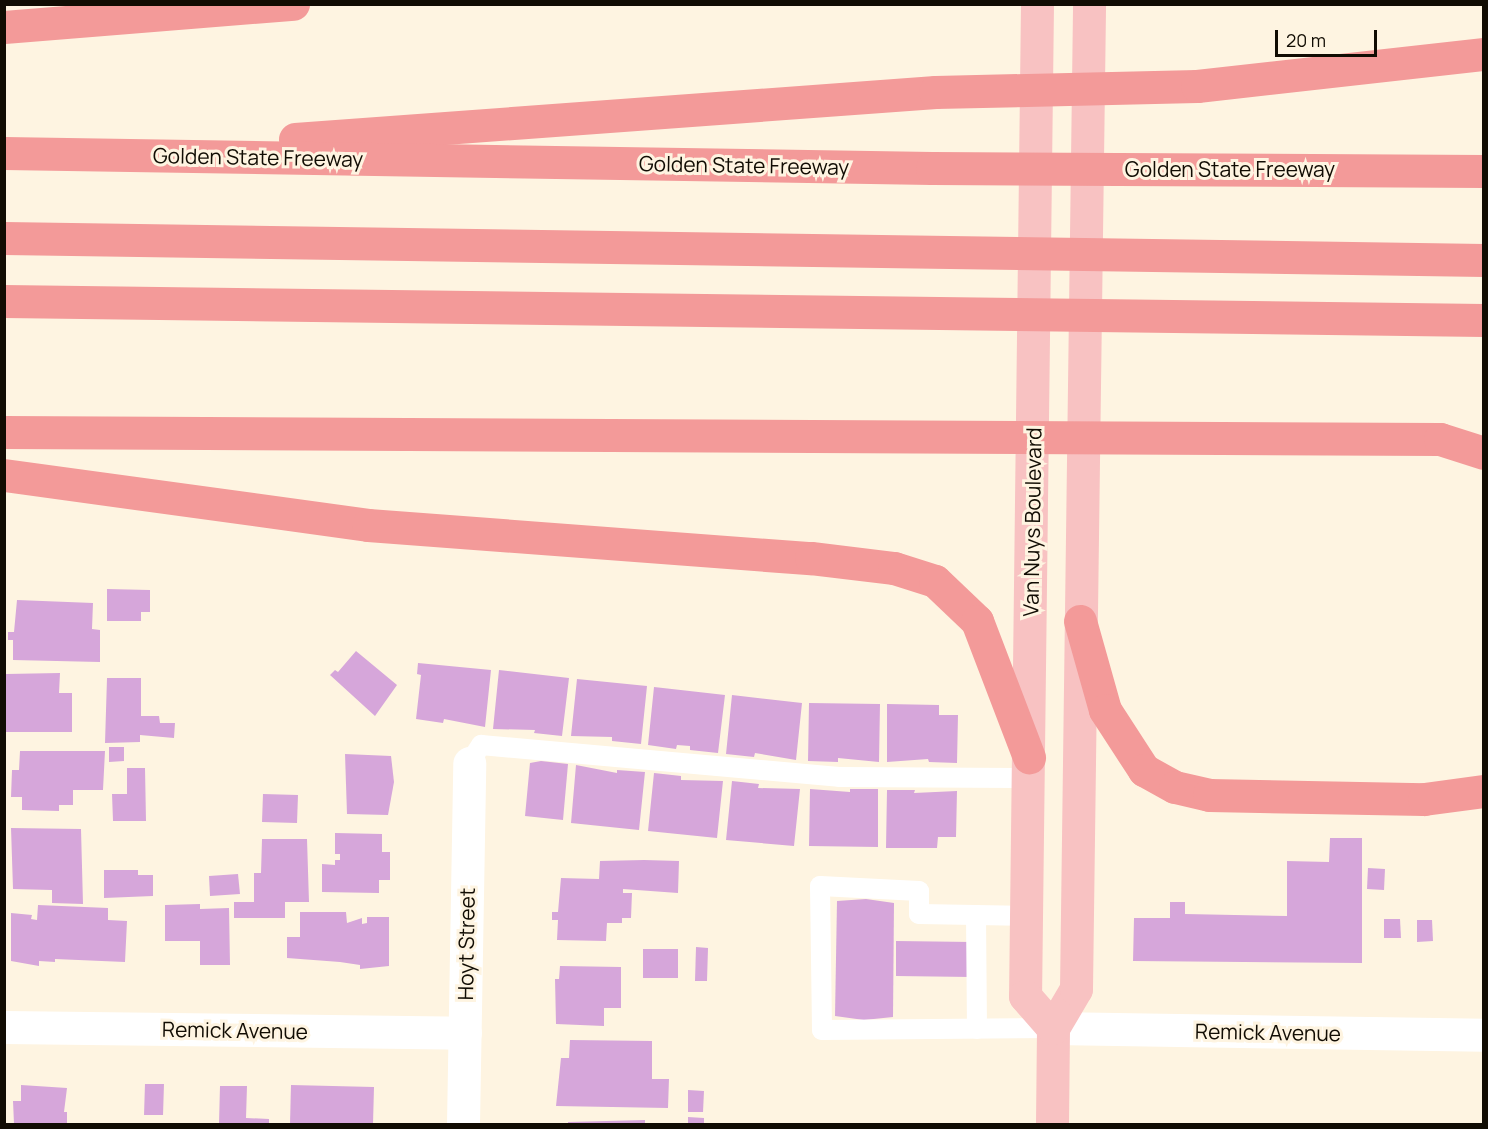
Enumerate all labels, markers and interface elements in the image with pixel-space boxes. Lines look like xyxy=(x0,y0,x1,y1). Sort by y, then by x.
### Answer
scale bar xyxy=(1278,18,1380,56)
text: 20 m xyxy=(1286,28,1326,52)
street label: Golden State Freeway xyxy=(153,143,363,171)
street label: Golden State Freeway xyxy=(639,151,849,179)
street label: Golden State Freeway xyxy=(1125,156,1335,182)
street label: Van Nuys Boulevard xyxy=(1018,427,1046,617)
street label: Hoyt Street xyxy=(452,887,480,1001)
street label: Remick Avenue xyxy=(162,1016,308,1044)
street label: Remick Avenue xyxy=(1195,1018,1341,1046)

